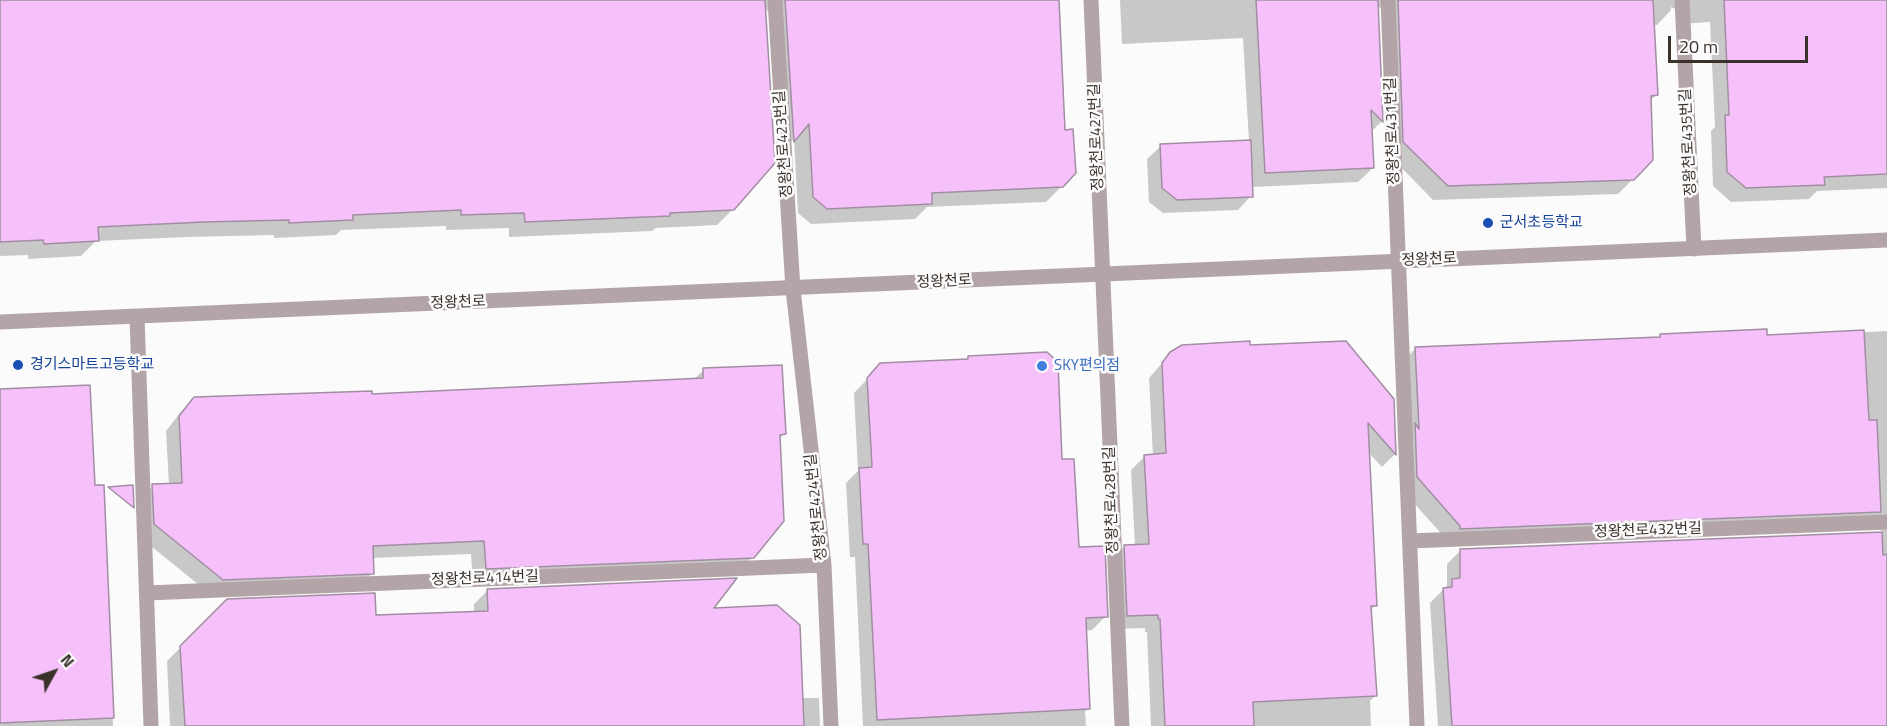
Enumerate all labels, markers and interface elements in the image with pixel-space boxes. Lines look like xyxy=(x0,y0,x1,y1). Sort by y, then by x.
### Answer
scale bar xyxy=(1671,24,1810,62)
text: 20 m xyxy=(1679,33,1718,60)
street label: 정왕천로431번길 xyxy=(1382,77,1404,185)
street label: 정왕천로427번길 xyxy=(1086,83,1108,191)
street label: 정왕천로435번길 xyxy=(1677,88,1701,196)
street label: 정왕천로423번길 xyxy=(771,90,797,198)
place label: 군서초등학교 xyxy=(1500,214,1583,232)
marker: 군서초등학교 xyxy=(1481,216,1495,230)
street label: 정왕천로 xyxy=(1401,250,1457,270)
street label: 정왕천로 xyxy=(916,272,972,292)
street label: 정왕천로 xyxy=(430,293,486,313)
place label: 경기스마트고등학교 xyxy=(30,356,154,374)
place label: SKY편의점 xyxy=(1054,357,1120,375)
marker: 경기스마트고등학교 xyxy=(11,358,25,372)
marker: SKY편의점 xyxy=(1035,359,1049,373)
street label: 정왕천로428번길 xyxy=(1101,446,1123,554)
street label: 정왕천로424번길 xyxy=(802,452,832,562)
street label: 정왕천로432번길 xyxy=(1594,520,1702,542)
street label: 정왕천로414번길 xyxy=(431,568,539,590)
north arrow xyxy=(24,642,84,702)
text: N xyxy=(55,648,81,672)

